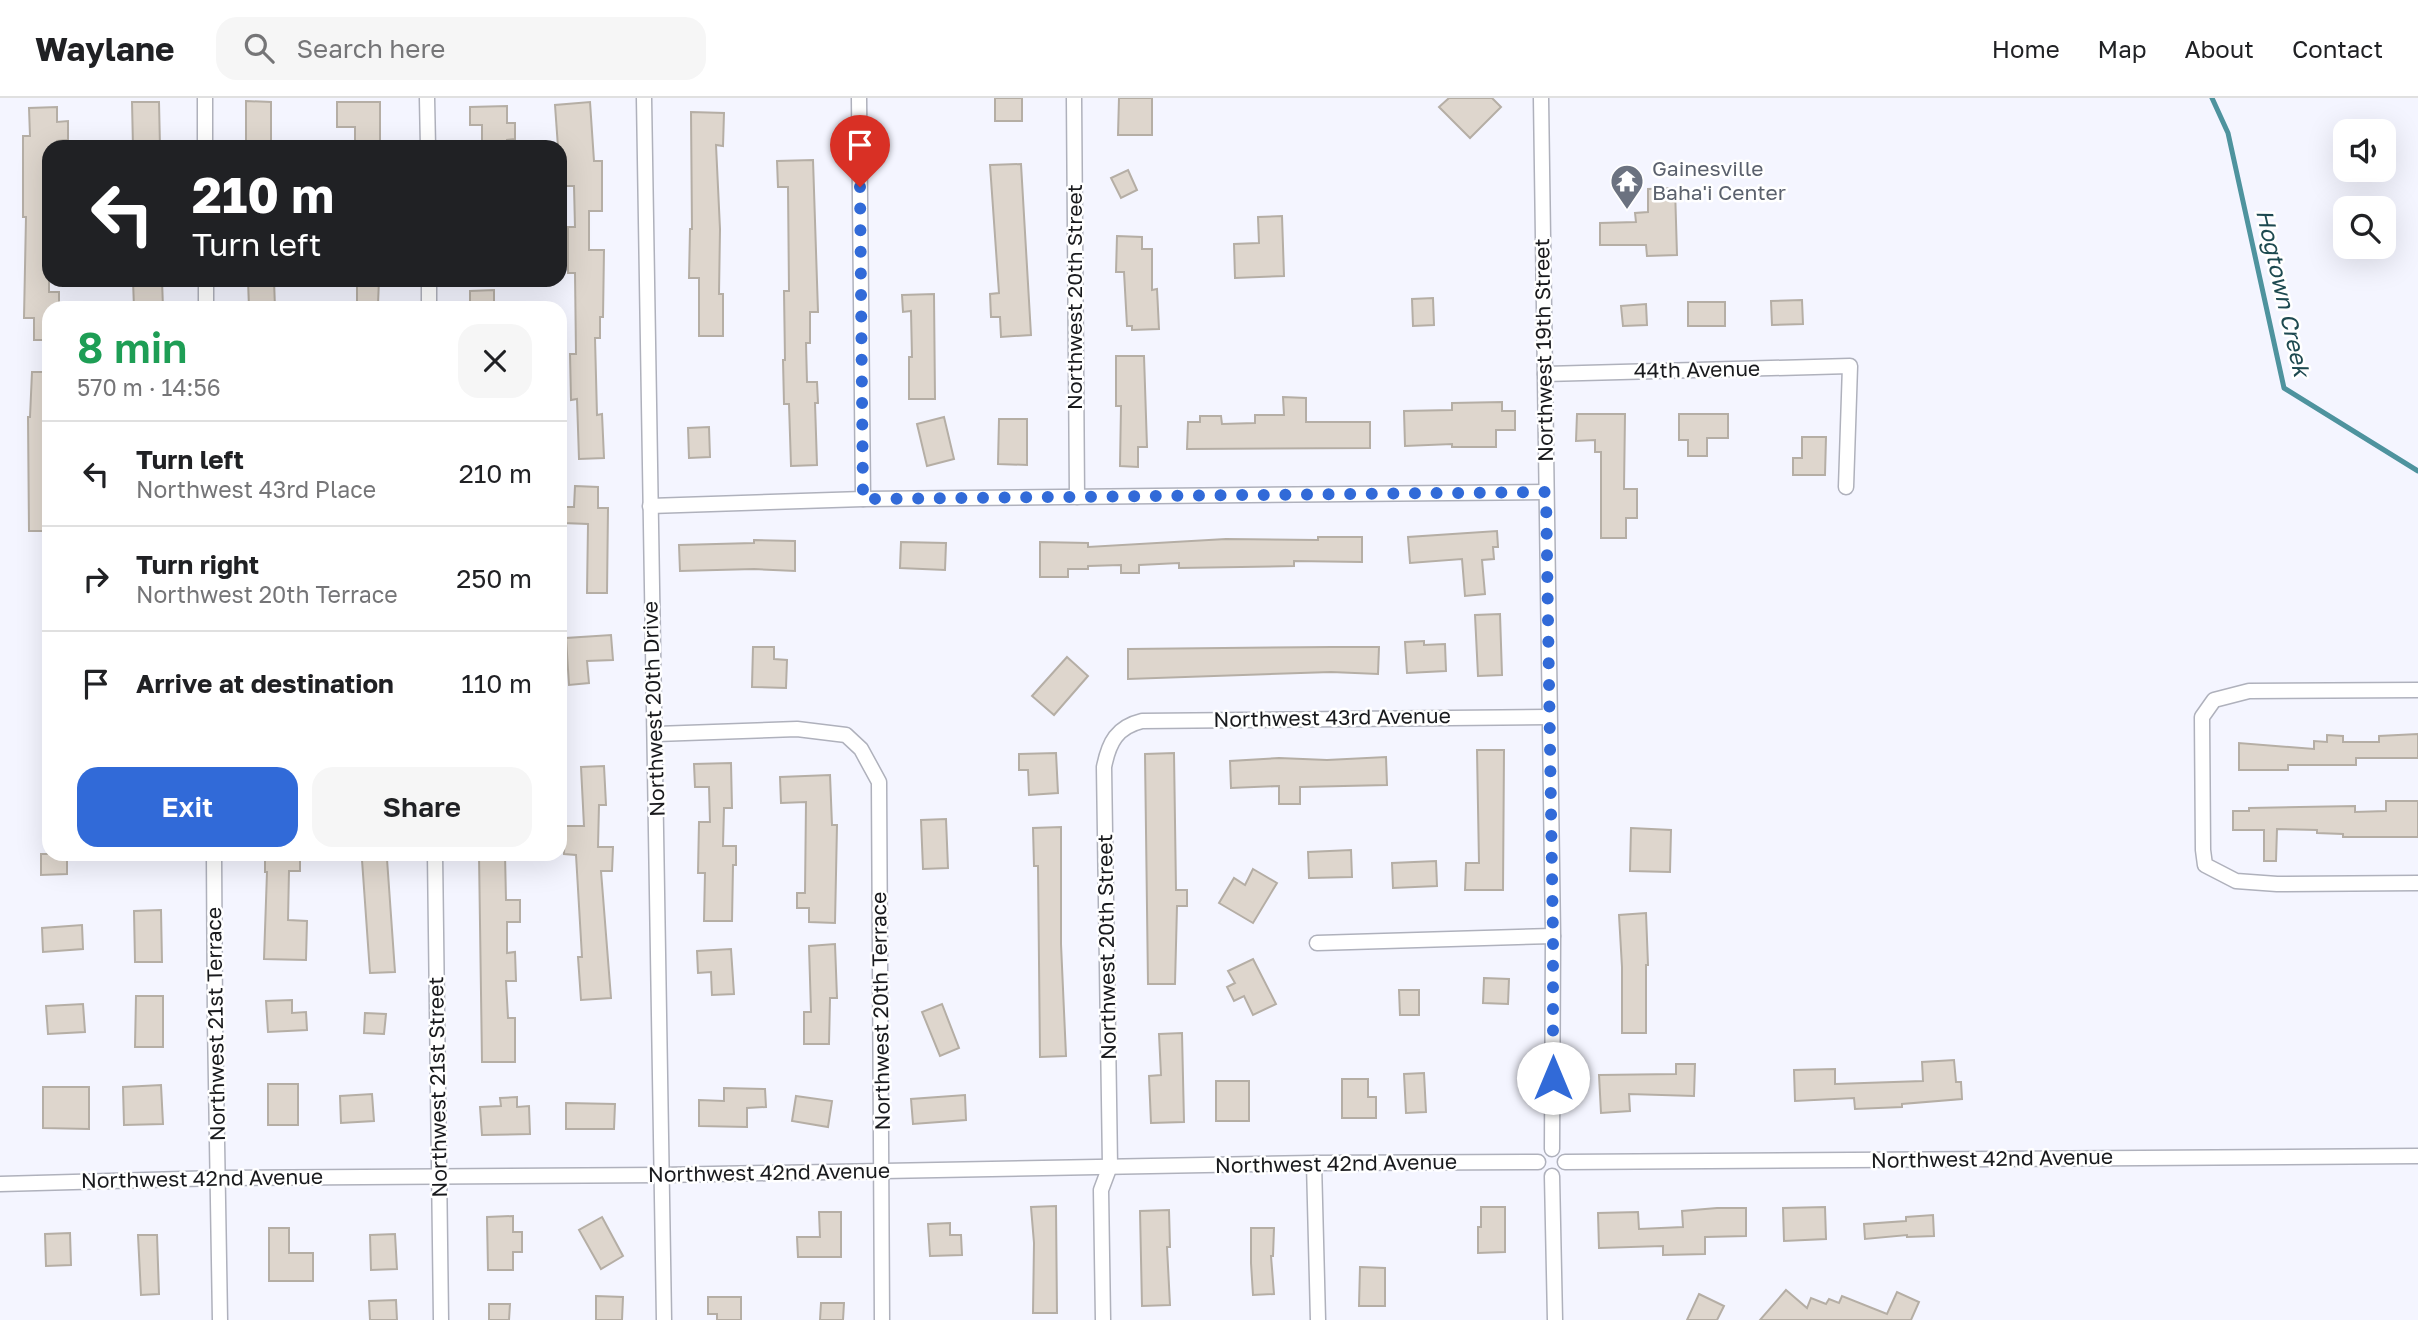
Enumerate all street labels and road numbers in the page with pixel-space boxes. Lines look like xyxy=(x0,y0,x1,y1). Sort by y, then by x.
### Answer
street label: Northwest 20th Street xyxy=(1061,184,1087,410)
street label: Northwest 19th Street xyxy=(1528,238,1558,462)
street label: 44th Avenue xyxy=(1634,355,1760,383)
street label: Northwest 20th Drive xyxy=(636,601,670,817)
street label: Northwest 43rd Avenue xyxy=(1213,702,1451,732)
street label: Northwest 20th Street xyxy=(1091,834,1121,1060)
street label: Northwest 20th Terrace xyxy=(865,891,895,1131)
street label: Northwest 21st Terrace xyxy=(200,907,230,1141)
street label: Northwest 21st Street xyxy=(422,976,452,1198)
street label: Northwest 42nd Avenue xyxy=(1871,1143,2113,1173)
street label: Northwest 42nd Avenue xyxy=(1215,1148,1457,1178)
street label: Northwest 42nd Avenue xyxy=(648,1157,890,1187)
street label: Northwest 42nd Avenue xyxy=(81,1163,323,1193)

